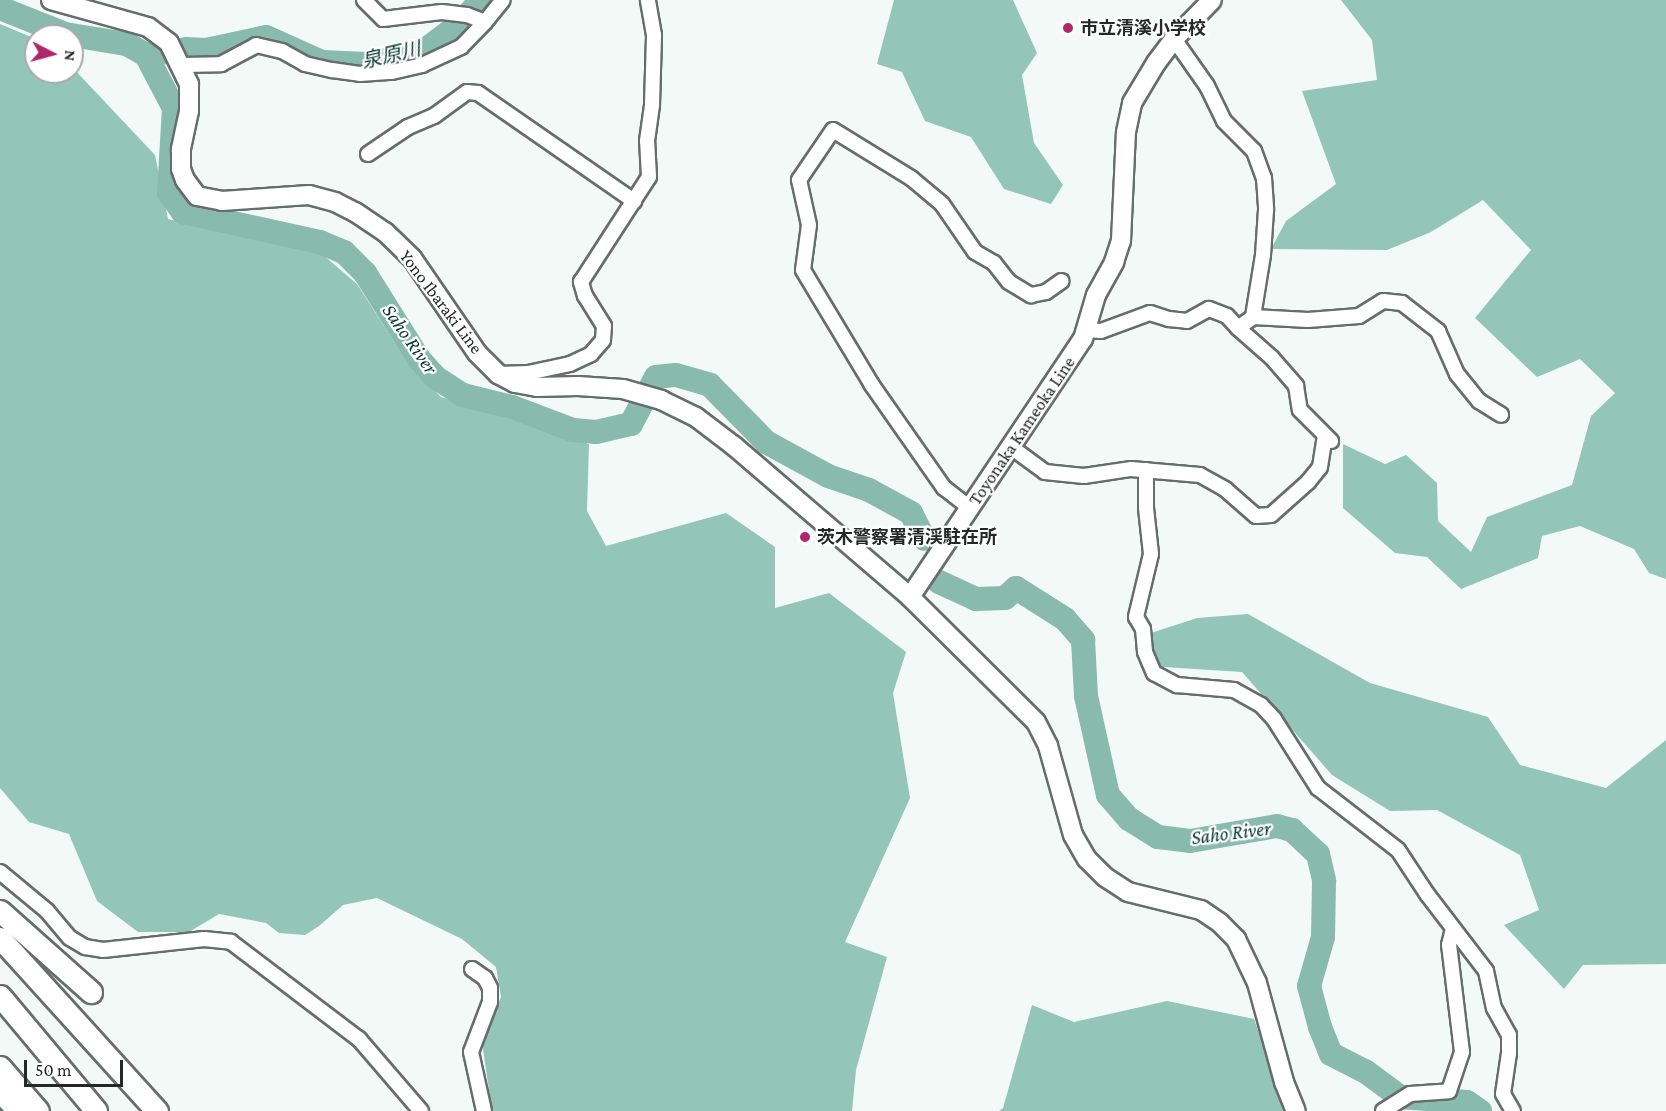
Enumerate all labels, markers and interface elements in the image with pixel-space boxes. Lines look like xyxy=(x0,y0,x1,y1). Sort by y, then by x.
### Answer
place label: 市立清溪小学校 xyxy=(1080,17,1206,39)
marker: 市立清溪小学校 xyxy=(1061,21,1075,35)
north arrow xyxy=(24,24,84,84)
water label: 泉原川 xyxy=(359,37,423,73)
text: N xyxy=(61,49,79,62)
street label: Yono Ibaraki Line xyxy=(395,246,487,358)
water label: Saho River xyxy=(377,299,443,379)
street label: Toyonaka Kameoka Line xyxy=(964,353,1080,509)
place label: 茨木警察署清渓駐在所 xyxy=(817,526,997,548)
marker: 茨木警察署清渓駐在所 xyxy=(798,530,812,544)
water label: Saho River xyxy=(1190,816,1272,850)
scale bar xyxy=(27,1048,126,1086)
text: 50 m xyxy=(35,1060,72,1080)

